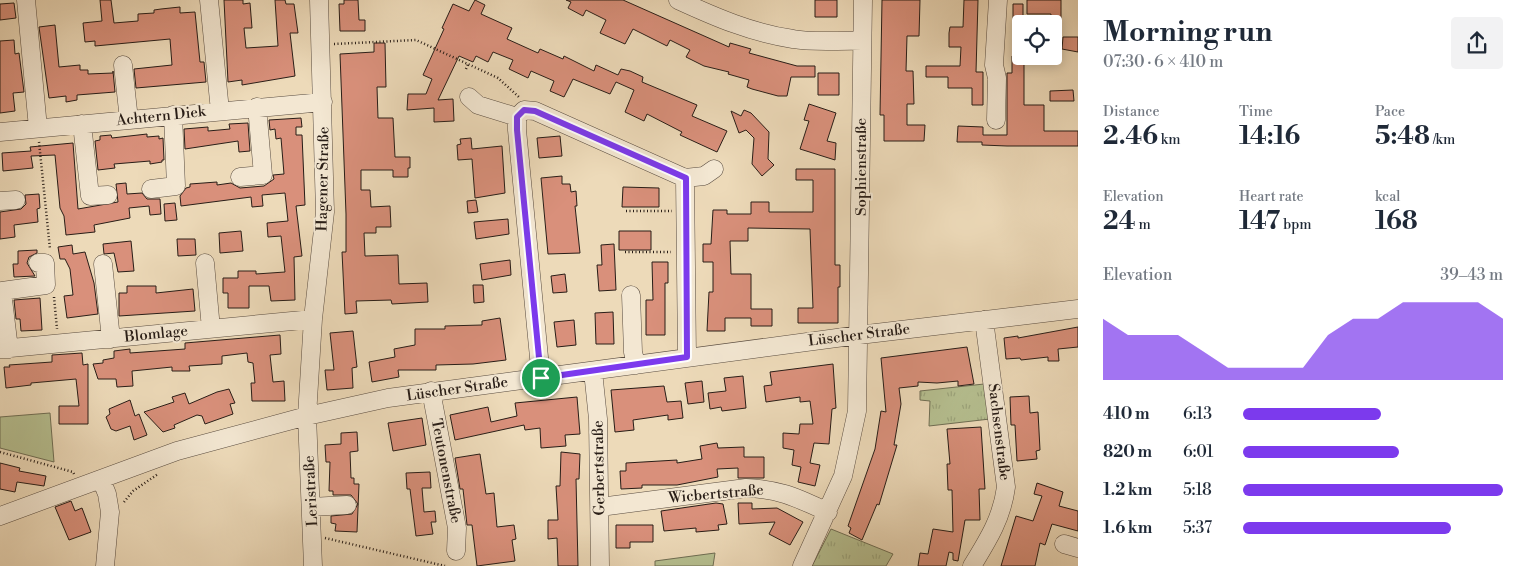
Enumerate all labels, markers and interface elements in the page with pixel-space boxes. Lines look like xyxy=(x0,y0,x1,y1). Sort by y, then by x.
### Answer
map controls xyxy=(1012,15,1062,65)
button: locate xyxy=(1012,15,1062,65)
text: Morning run xyxy=(1103,15,1272,50)
button: share xyxy=(1451,17,1503,69)
text: 07:30 · 6 × 410 m xyxy=(1103,52,1223,72)
street label: Achtern Diek xyxy=(114,102,208,130)
text: Distance xyxy=(1103,103,1160,121)
text: Time xyxy=(1239,103,1273,121)
text: Pace xyxy=(1375,103,1405,121)
street label: Sophienstraße xyxy=(852,118,871,216)
text: 2.46 xyxy=(1103,121,1158,152)
text: 14:16 xyxy=(1239,121,1300,152)
text: 5:48 xyxy=(1375,121,1430,152)
street label: Hagener Straße xyxy=(313,126,333,232)
text: km xyxy=(1158,131,1180,149)
text: /km xyxy=(1430,131,1455,149)
text: Elevation xyxy=(1103,188,1164,206)
text: Heart rate xyxy=(1239,188,1304,206)
text: kcal xyxy=(1375,188,1400,206)
text: 24 xyxy=(1103,206,1136,237)
text: 147 xyxy=(1239,206,1280,237)
text: 168 xyxy=(1375,206,1418,237)
text: m xyxy=(1136,216,1151,234)
text: bpm xyxy=(1280,216,1312,234)
text: Elevation xyxy=(1103,265,1172,285)
text: 39–43 m xyxy=(1440,265,1503,285)
street label: Lüscher Straße xyxy=(807,319,911,351)
street label: Blomlage xyxy=(122,321,189,347)
pin xyxy=(520,357,562,399)
icon: arrive xyxy=(527,364,555,392)
street label: Lüscher Straße xyxy=(405,372,509,406)
street label: Sachsenstraße xyxy=(984,382,1014,482)
text: 410 m xyxy=(1103,404,1149,424)
text: 6:13 xyxy=(1183,404,1212,424)
street label: Teutonenstraße xyxy=(427,417,465,525)
street label: Gerbertstraße xyxy=(589,420,609,516)
text: 820 m xyxy=(1103,442,1152,462)
text: 6:01 xyxy=(1183,442,1213,462)
street label: Leristraße xyxy=(300,455,322,527)
street label: Wicbertstraße xyxy=(666,480,765,508)
text: 1.2 km xyxy=(1103,480,1152,500)
text: 5:18 xyxy=(1183,480,1212,500)
text: 1.6 km xyxy=(1103,518,1152,538)
text: 5:37 xyxy=(1183,518,1212,538)

